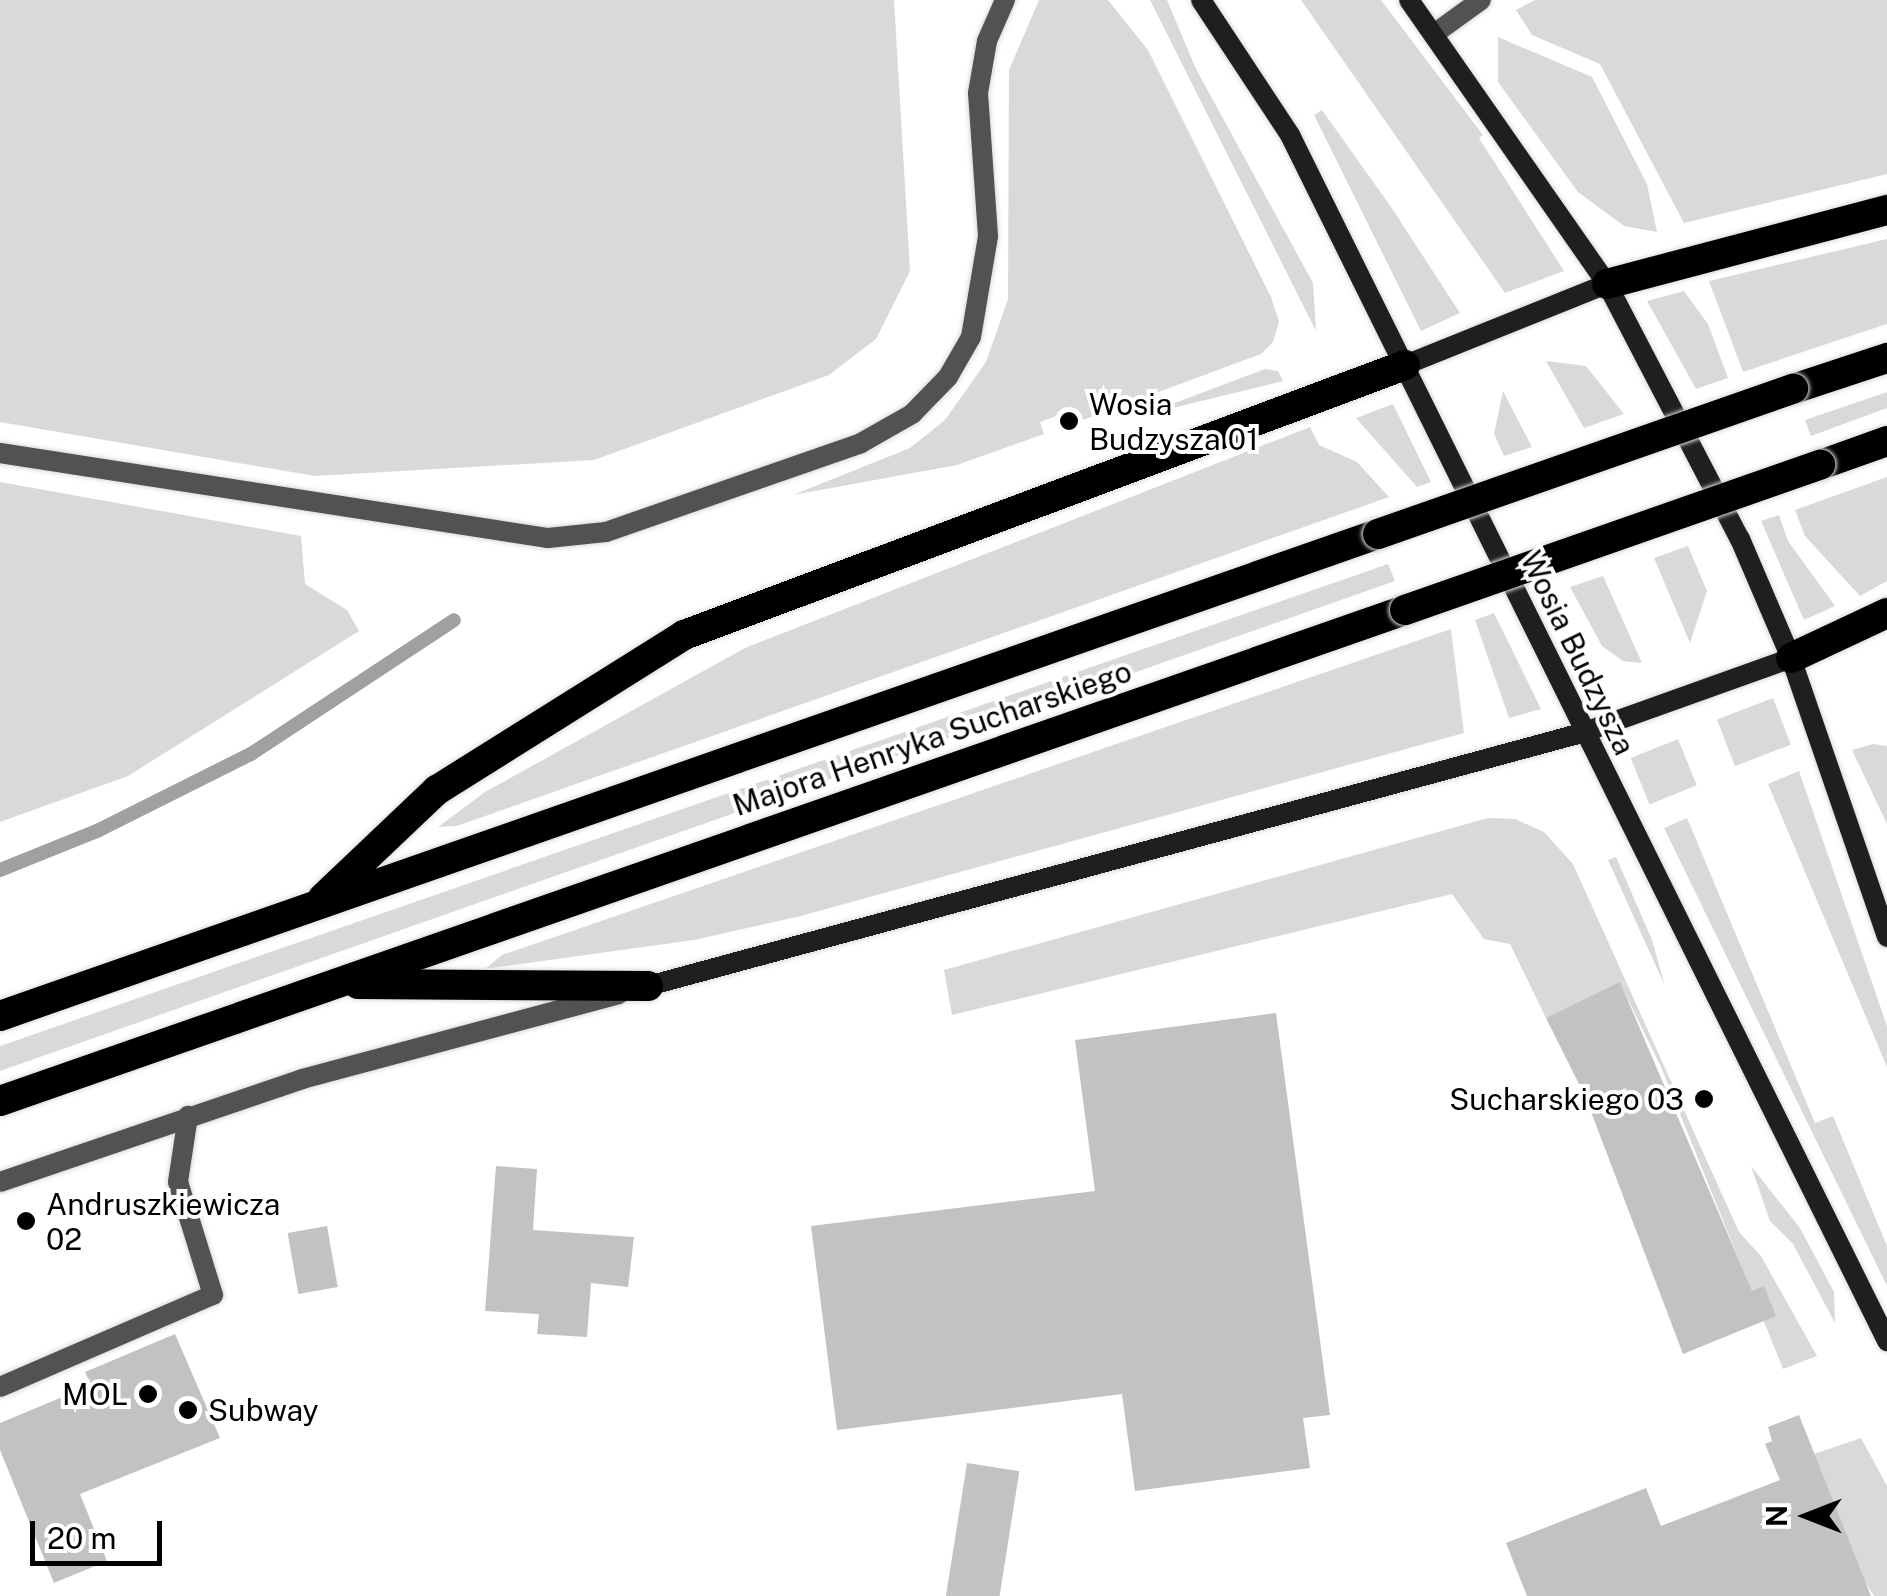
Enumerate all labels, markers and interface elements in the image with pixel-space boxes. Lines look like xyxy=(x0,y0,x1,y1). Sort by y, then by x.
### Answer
place label: Wosia Budzysza 01 xyxy=(1089,386,1258,456)
marker: Wosia Budzysza 01 xyxy=(1058,410,1080,432)
street label: Wosia Budzysza xyxy=(1513,545,1643,761)
street label: Majora Henryka Sucharskiego xyxy=(728,653,1136,823)
place label: Sucharskiego 03 xyxy=(1449,1081,1684,1117)
marker: Sucharskiego 03 xyxy=(1693,1088,1715,1110)
place label: Andruszkiewicza 02 xyxy=(46,1186,280,1256)
marker: Andruszkiewicza 02 xyxy=(15,1210,37,1232)
place label: MOL xyxy=(62,1376,128,1412)
marker: MOL xyxy=(137,1383,159,1405)
place label: Subway xyxy=(208,1392,319,1428)
marker: Subway xyxy=(177,1399,199,1421)
north arrow xyxy=(1757,1466,1857,1566)
scale bar xyxy=(35,1501,168,1563)
text: N xyxy=(1760,1505,1793,1527)
text: 20 m xyxy=(47,1520,116,1556)

